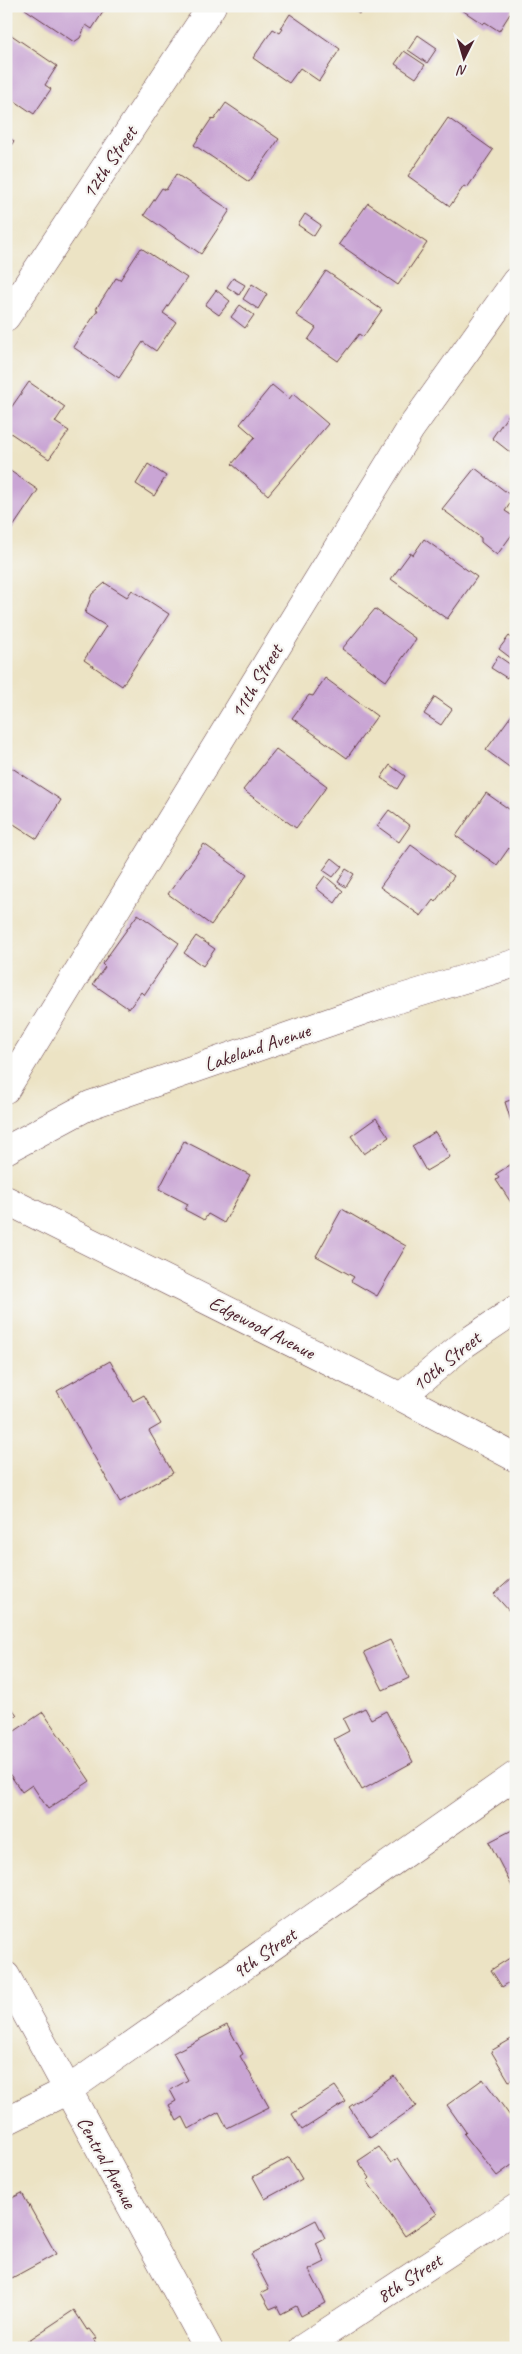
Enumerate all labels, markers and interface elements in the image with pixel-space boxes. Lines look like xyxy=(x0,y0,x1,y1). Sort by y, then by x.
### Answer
north arrow xyxy=(440,32,490,82)
text: N xyxy=(456,61,468,79)
street label: 12th Street xyxy=(76,119,144,203)
street label: 11th Street xyxy=(225,638,289,723)
street label: Lakeland Avenue xyxy=(201,1017,315,1077)
street label: Edgewood Avenue xyxy=(205,1290,320,1365)
street label: 10th Street xyxy=(407,1324,488,1397)
street label: 9th Street xyxy=(227,1921,303,1984)
street label: Central Avenue xyxy=(71,2112,143,2214)
street label: 8th Street xyxy=(372,2247,449,2309)

